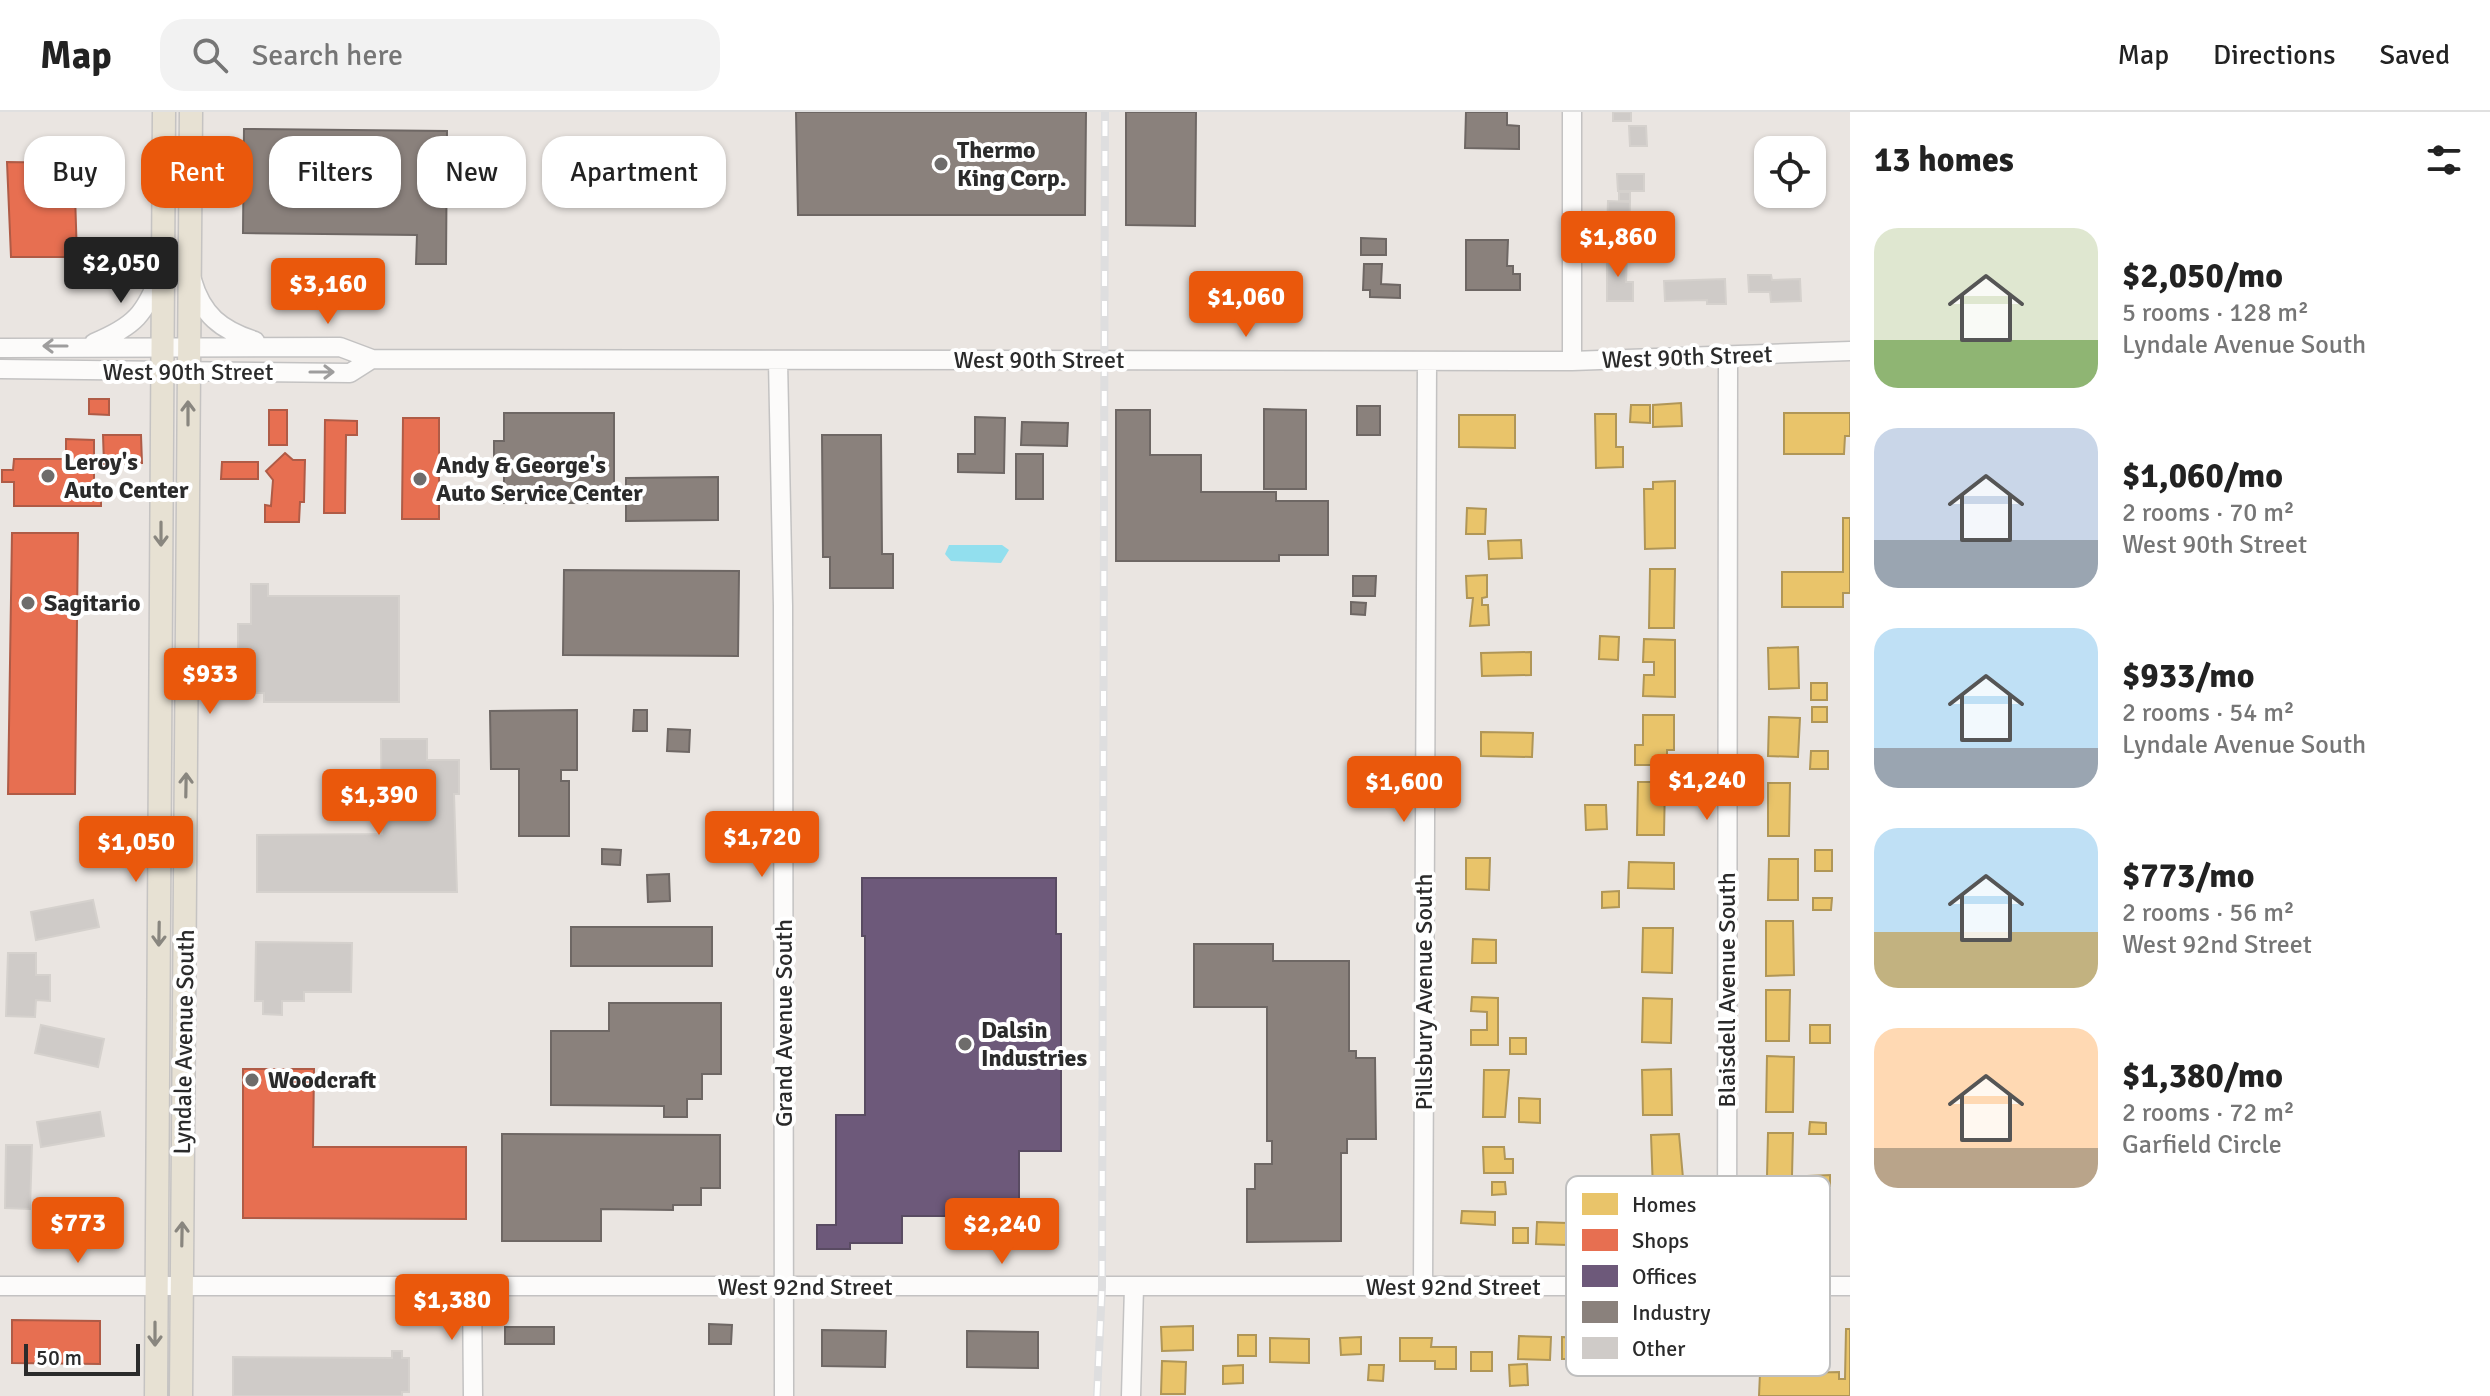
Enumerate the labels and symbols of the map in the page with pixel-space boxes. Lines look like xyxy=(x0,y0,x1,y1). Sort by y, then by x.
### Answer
place label: Thermo King Corp. xyxy=(957,135,1067,193)
marker: Thermo King Corp. xyxy=(932,155,950,173)
pin: $1,860 xyxy=(1553,211,1683,279)
pin: $2,050 xyxy=(56,237,186,305)
pin: $3,160 xyxy=(263,258,393,326)
pin: $1,060 xyxy=(1181,271,1311,339)
one-way arrow xyxy=(42,338,69,354)
street label: West 90th Street xyxy=(1601,339,1773,375)
street label: West 90th Street xyxy=(954,345,1124,375)
street label: West 90th Street xyxy=(103,357,273,387)
one-way arrow xyxy=(308,365,335,380)
one-way arrow xyxy=(180,400,196,427)
place label: Leroy's Auto Center xyxy=(64,447,189,505)
place label: Andy & George's Auto Service Center xyxy=(436,450,643,508)
marker: Leroy's Auto Center xyxy=(39,467,57,485)
marker: Andy & George's Auto Service Center xyxy=(411,470,429,488)
one-way arrow xyxy=(153,520,169,547)
place label: Sagitario xyxy=(44,588,140,618)
marker: Sagitario xyxy=(19,594,37,612)
pin: $933 xyxy=(163,648,257,716)
pin: $1,240 xyxy=(1642,754,1772,822)
pin: $1,600 xyxy=(1339,756,1469,824)
pin: $1,390 xyxy=(314,769,444,837)
one-way arrow xyxy=(178,772,194,799)
pin: $1,720 xyxy=(697,811,827,879)
pin: $1,050 xyxy=(71,816,201,884)
street label: Blaisdell Avenue South xyxy=(1712,872,1742,1108)
street label: Pillsbury Avenue South xyxy=(1409,874,1439,1110)
street label: Grand Avenue South xyxy=(769,919,799,1127)
one-way arrow xyxy=(151,920,167,947)
street label: Lyndale Avenue South xyxy=(167,929,201,1155)
place label: Dalsin Industries xyxy=(981,1015,1087,1073)
marker: Dalsin Industries xyxy=(956,1035,974,1053)
place label: Woodcraft xyxy=(268,1065,377,1095)
marker: Woodcraft xyxy=(243,1071,261,1089)
legend xyxy=(1566,1176,1830,1376)
text: Homes xyxy=(1632,1191,1696,1218)
pin: $773 xyxy=(31,1197,125,1265)
pin: $2,240 xyxy=(937,1198,1067,1266)
one-way arrow xyxy=(174,1221,190,1248)
text: Shops xyxy=(1632,1227,1689,1254)
text: Offices xyxy=(1632,1263,1697,1290)
street label: West 92nd Street xyxy=(717,1272,893,1302)
street label: West 92nd Street xyxy=(1365,1272,1541,1302)
pin: $1,380 xyxy=(387,1274,517,1342)
text: Industry xyxy=(1632,1299,1711,1326)
one-way arrow xyxy=(147,1320,163,1347)
text: Other xyxy=(1632,1335,1685,1362)
scale bar xyxy=(24,1340,140,1376)

